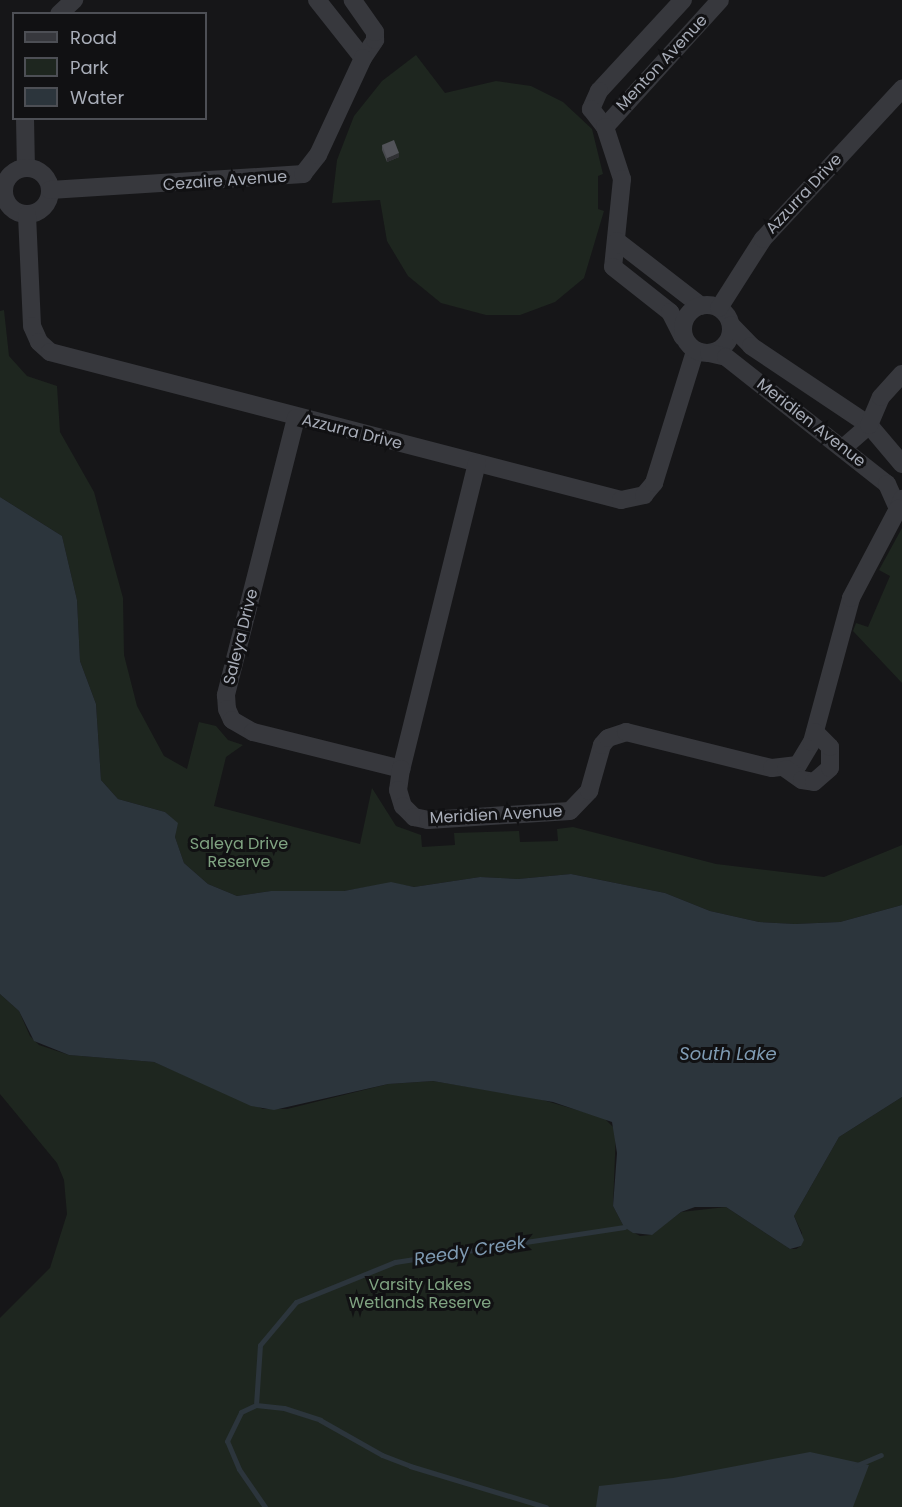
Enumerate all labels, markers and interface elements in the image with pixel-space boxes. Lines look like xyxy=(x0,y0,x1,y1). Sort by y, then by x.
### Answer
street label: Menton Avenue xyxy=(612,11,712,115)
legend xyxy=(12,12,207,120)
text: Road xyxy=(70,25,117,50)
text: Park xyxy=(70,55,109,80)
text: Water xyxy=(70,85,124,110)
street label: Azzurra Drive xyxy=(762,150,846,238)
street label: Cezaire Avenue xyxy=(162,167,288,195)
street label: Meridien Avenue xyxy=(753,375,869,471)
street label: Azzurra Drive xyxy=(300,410,404,454)
street label: Saleya Drive xyxy=(220,587,262,687)
street label: Meridien Avenue xyxy=(429,802,563,828)
park label: Saleya Drive Reserve xyxy=(190,834,288,872)
water label: South Lake xyxy=(679,1043,777,1065)
water label: Reedy Creek xyxy=(412,1231,528,1271)
park label: Varsity Lakes Wetlands Reserve xyxy=(349,1275,491,1313)

